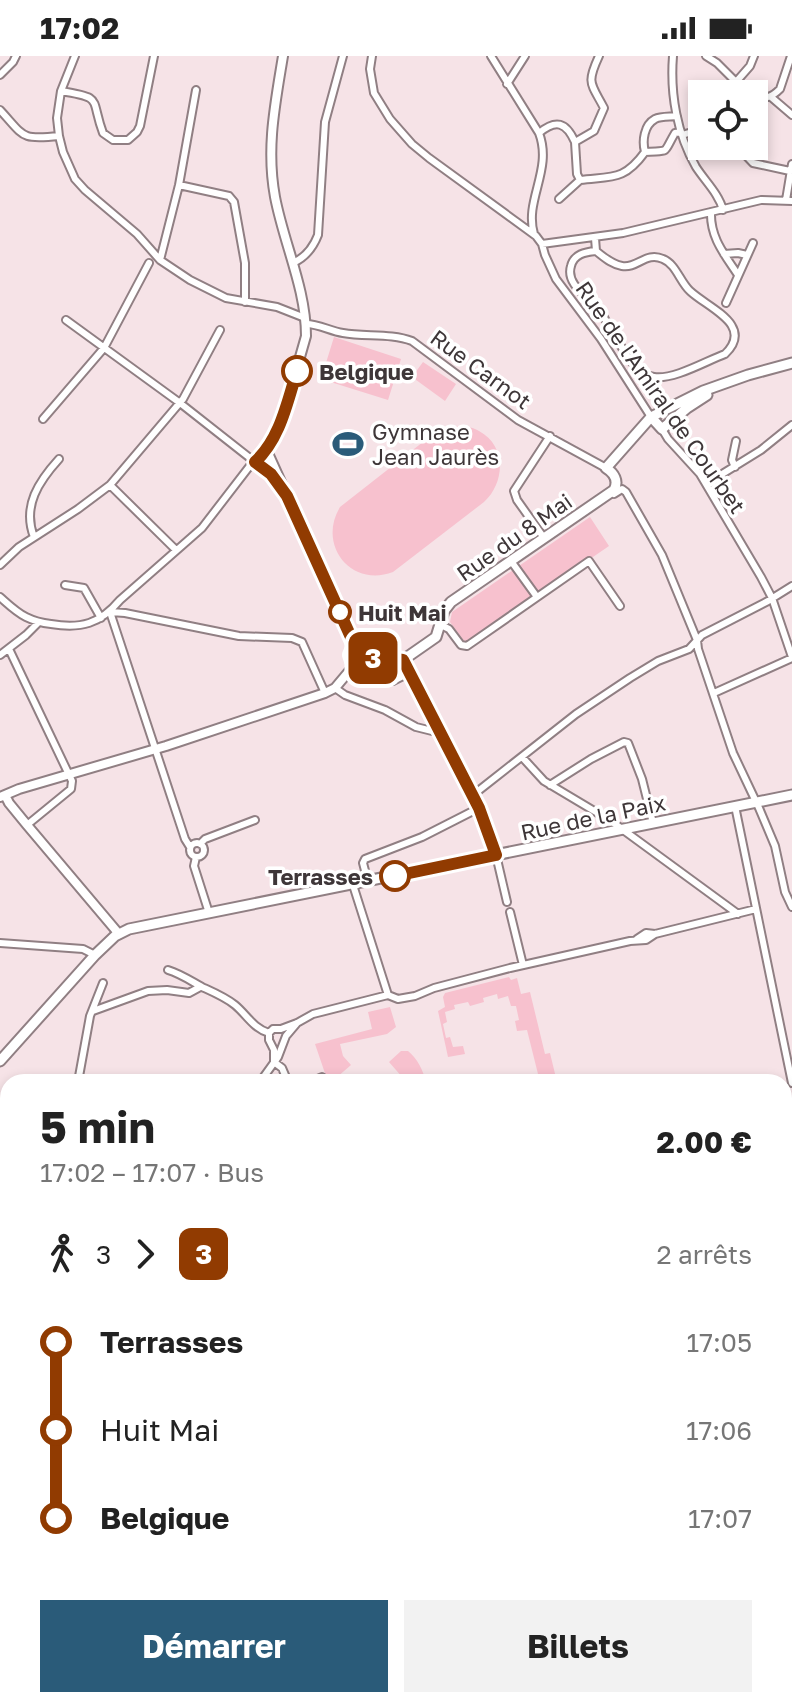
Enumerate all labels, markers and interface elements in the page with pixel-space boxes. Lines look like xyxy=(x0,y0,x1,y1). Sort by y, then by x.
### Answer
text: 17:02 xyxy=(40,10,119,46)
map controls xyxy=(688,80,768,160)
button: locate xyxy=(688,80,768,160)
street label: Rue de l'Amiral de Courbet xyxy=(570,276,752,518)
street label: Rue Carnot xyxy=(425,324,537,414)
marker: Belgique xyxy=(282,356,312,386)
place label: Belgique xyxy=(319,358,414,385)
place label: Gymnase Jean Jaurès xyxy=(372,418,499,470)
sports icon: Gymnase Jean Jaurès xyxy=(331,427,365,461)
street label: Rue du 8 Mai xyxy=(451,487,577,587)
place label: Huit Mai xyxy=(358,599,447,626)
marker: Huit Mai xyxy=(329,601,351,623)
line badge: 3 xyxy=(347,632,399,684)
text: 3 xyxy=(364,641,382,674)
street label: Rue de la Paix xyxy=(518,788,668,846)
marker: Terrasses xyxy=(380,861,410,891)
place label: Terrasses xyxy=(268,863,373,890)
text: 5 min xyxy=(40,1100,155,1153)
text: 2.00 € xyxy=(656,1124,752,1160)
text: 17:02 – 17:07 · Bus xyxy=(40,1157,264,1188)
icon: walk xyxy=(40,1232,84,1276)
icon: forward xyxy=(123,1232,167,1276)
text: 3 xyxy=(195,1237,212,1270)
text: 3 xyxy=(96,1239,111,1270)
text: 2 arrêts xyxy=(656,1239,752,1270)
text: Terrasses xyxy=(100,1324,243,1360)
text: 17:05 xyxy=(687,1327,752,1358)
text: Huit Mai xyxy=(100,1412,219,1448)
text: 17:06 xyxy=(686,1415,752,1446)
text: Belgique xyxy=(100,1500,229,1536)
text: 17:07 xyxy=(688,1503,752,1534)
button: Démarrer xyxy=(40,1600,388,1692)
button: Billets xyxy=(404,1600,752,1692)

